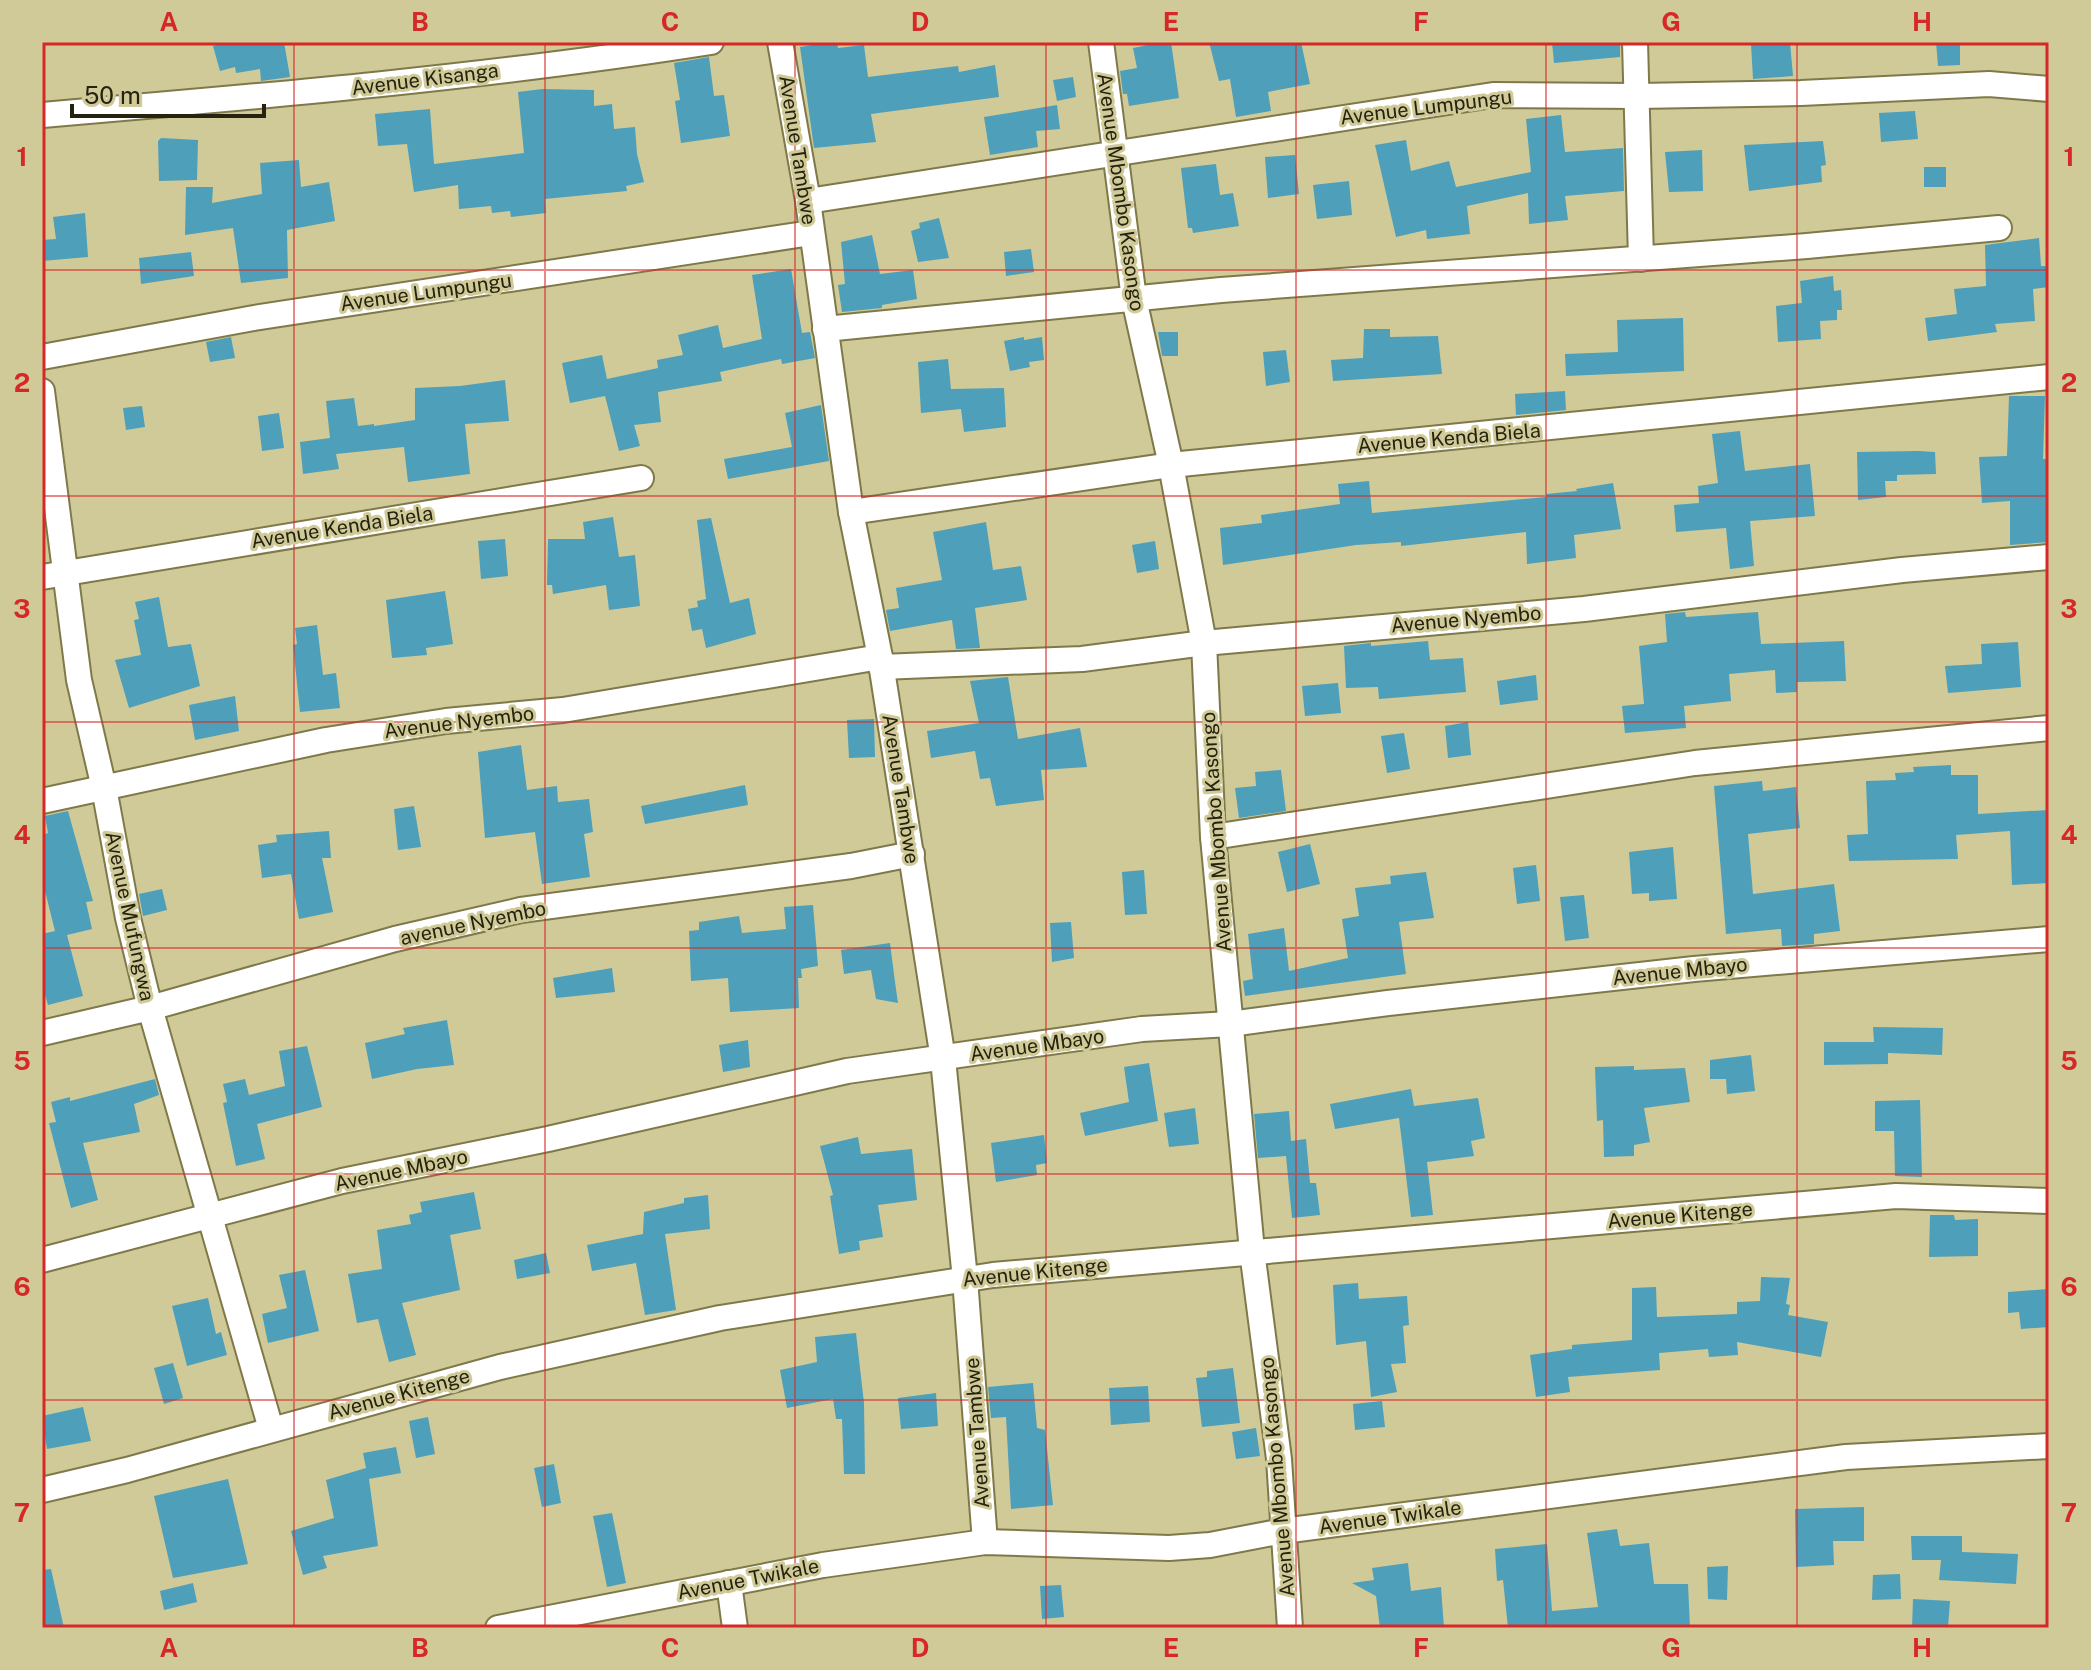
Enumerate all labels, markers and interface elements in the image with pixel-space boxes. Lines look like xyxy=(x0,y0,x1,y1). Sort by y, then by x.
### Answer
text: A xyxy=(160,6,179,37)
text: B xyxy=(411,6,429,37)
text: C xyxy=(661,6,679,37)
text: D xyxy=(911,6,929,37)
text: E xyxy=(1163,6,1179,37)
text: F xyxy=(1413,6,1429,37)
text: G xyxy=(1661,6,1681,37)
text: H xyxy=(1912,6,1932,37)
street label: Avenue Kisanga xyxy=(350,58,500,100)
scale bar xyxy=(72,68,264,118)
street label: Avenue Mbombo Kasongo xyxy=(1092,71,1150,313)
street label: Avenue Tambwe xyxy=(774,74,822,226)
text: 50 m xyxy=(84,81,141,109)
street label: Avenue Lumpungu xyxy=(1339,85,1513,129)
text: 1 xyxy=(16,141,28,172)
text: 1 xyxy=(2063,141,2075,172)
street label: Avenue Lumpungu xyxy=(339,268,513,316)
text: 2 xyxy=(14,367,30,398)
text: 2 xyxy=(2061,367,2077,398)
street label: Avenue Kenda Biela xyxy=(1356,418,1542,458)
street label: Avenue Kenda Biela xyxy=(249,501,435,553)
text: 3 xyxy=(13,593,31,624)
text: 3 xyxy=(2060,593,2078,624)
street label: Avenue Nyembo xyxy=(1390,600,1542,638)
street label: Avenue Nyembo xyxy=(383,701,535,743)
street label: Avenue Mbombo Kasongo xyxy=(1196,711,1236,953)
street label: Avenue Tambwe xyxy=(877,713,925,865)
text: 4 xyxy=(13,819,31,850)
text: 4 xyxy=(2060,819,2078,850)
street label: Avenue Mufungwa xyxy=(100,829,160,1003)
street label: avenue Nyembo xyxy=(398,896,548,950)
street label: Avenue Mbayo xyxy=(1611,952,1749,990)
street label: Avenue Mbayo xyxy=(968,1024,1106,1066)
text: 5 xyxy=(13,1045,31,1076)
text: 5 xyxy=(2060,1045,2078,1076)
street label: Avenue Mbayo xyxy=(332,1144,470,1196)
street label: Avenue Kitenge xyxy=(1606,1197,1754,1233)
street label: Avenue Kitenge xyxy=(961,1252,1109,1292)
text: 6 xyxy=(13,1271,31,1302)
text: 6 xyxy=(2060,1271,2078,1302)
street label: Avenue Mbombo Kasongo xyxy=(1255,1356,1299,1598)
street label: Avenue Tambwe xyxy=(960,1357,994,1509)
street label: Avenue Kitenge xyxy=(325,1364,473,1424)
street label: Avenue Twikale xyxy=(1317,1495,1463,1539)
text: 7 xyxy=(14,1497,30,1528)
text: 7 xyxy=(2061,1497,2077,1528)
street label: Avenue Twikale xyxy=(675,1553,821,1605)
text: A xyxy=(160,1632,179,1663)
text: B xyxy=(411,1632,429,1663)
text: C xyxy=(661,1632,679,1663)
text: D xyxy=(911,1632,929,1663)
text: E xyxy=(1163,1632,1179,1663)
text: F xyxy=(1413,1632,1429,1663)
text: G xyxy=(1661,1632,1681,1663)
text: H xyxy=(1912,1632,1932,1663)

